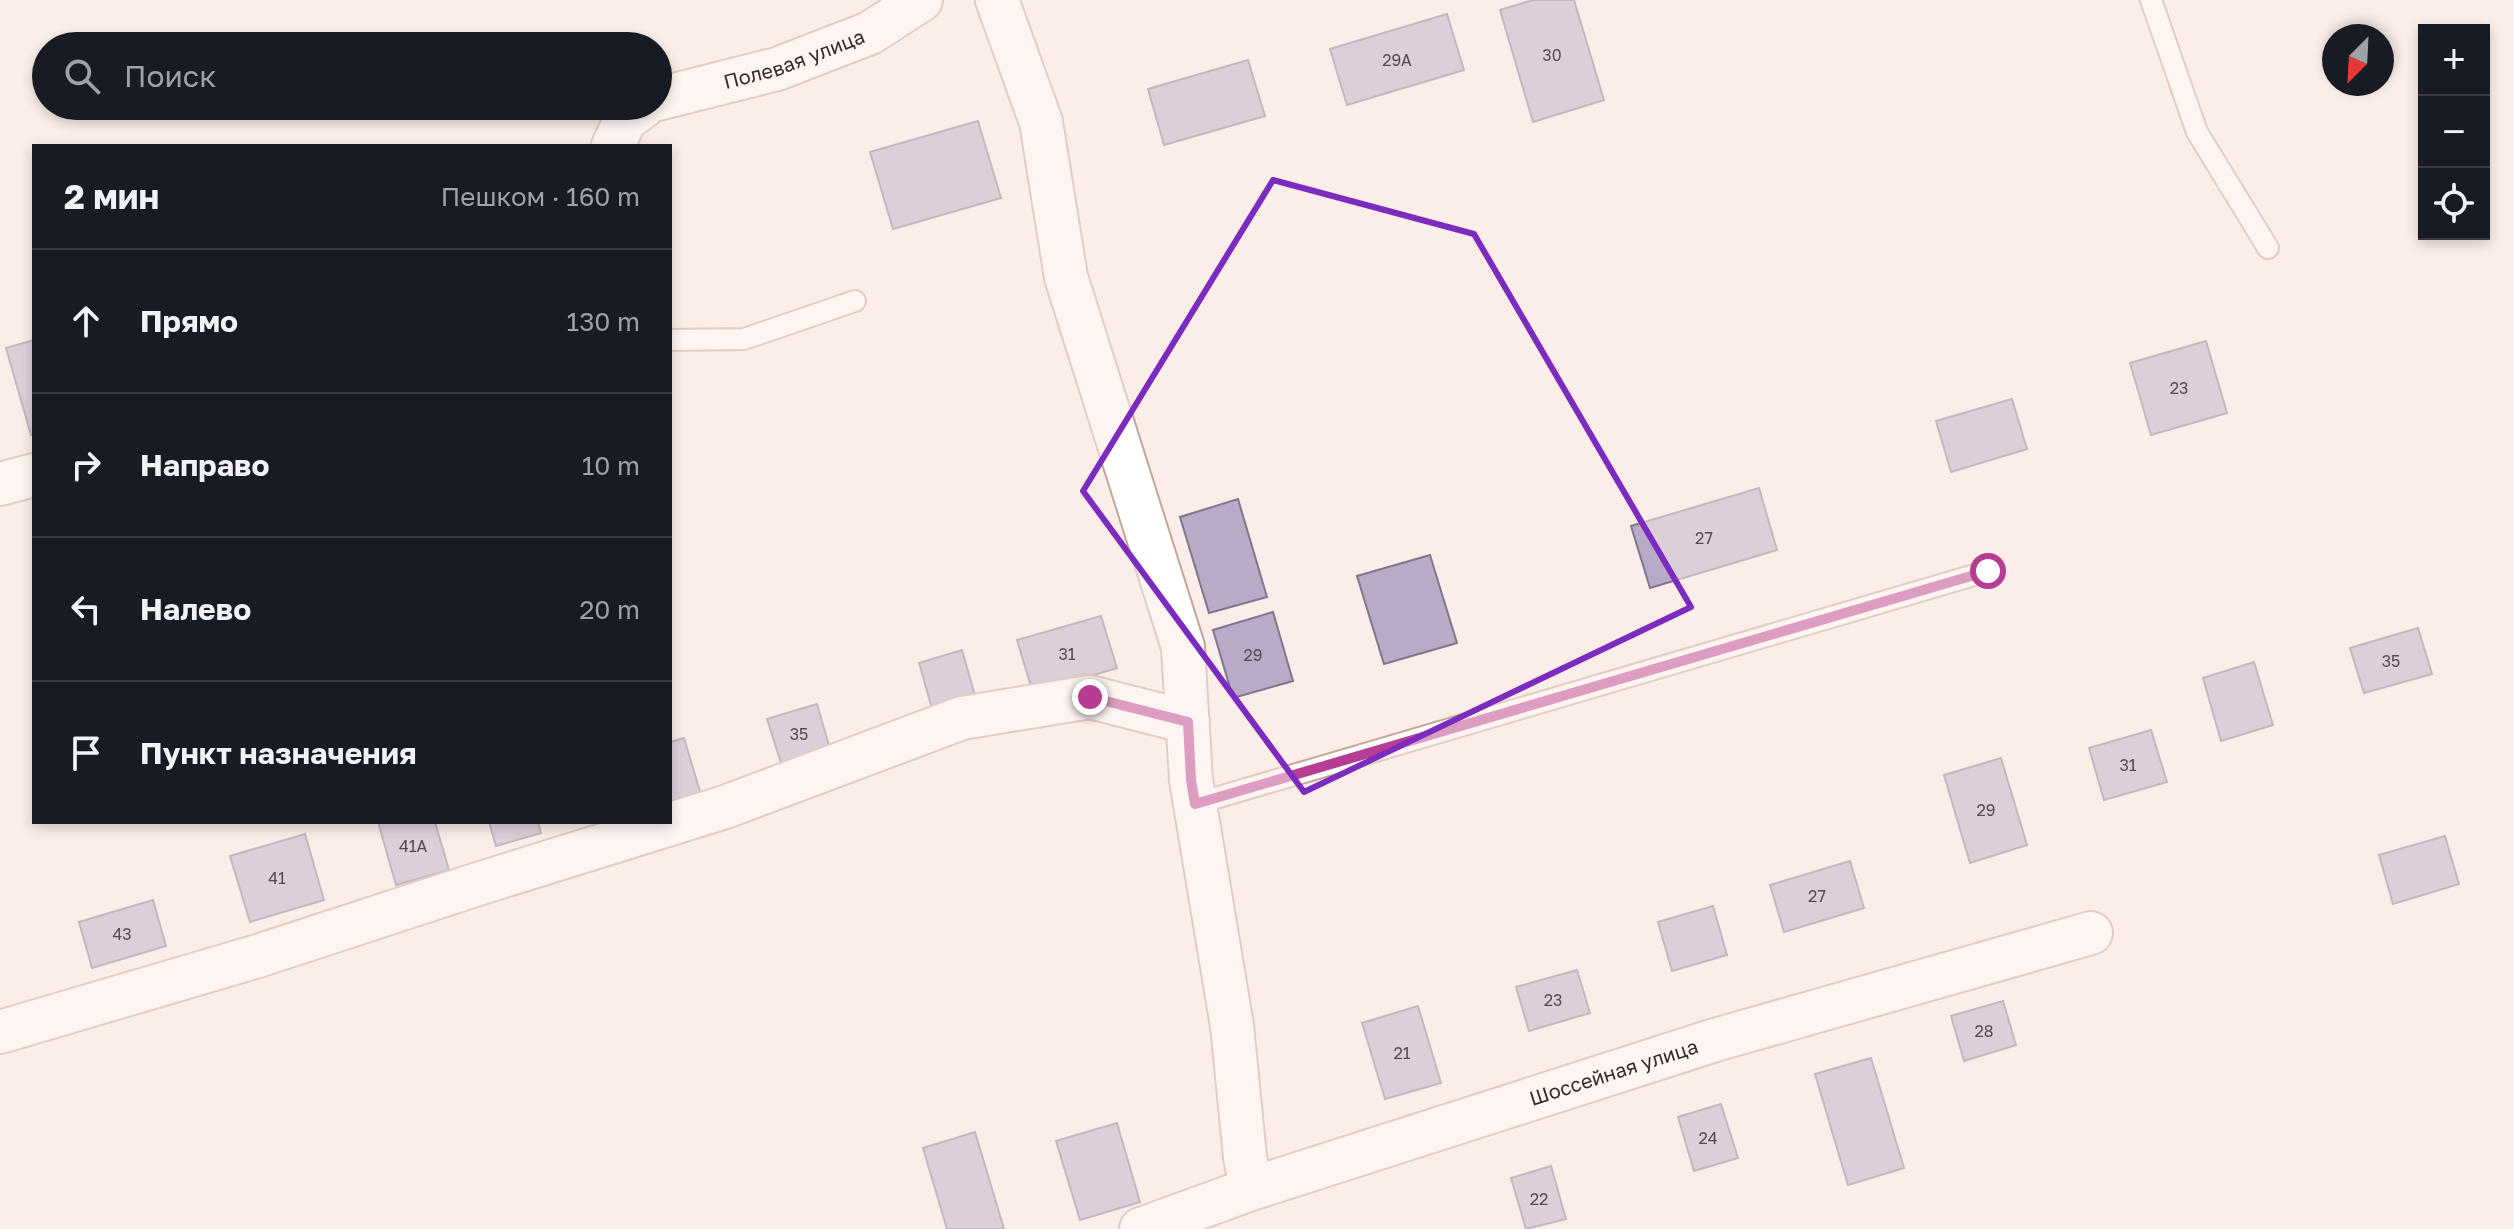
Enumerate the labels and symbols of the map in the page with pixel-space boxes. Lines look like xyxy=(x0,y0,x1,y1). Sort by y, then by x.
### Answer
street label: Полевая улица xyxy=(721,23,868,93)
north arrow xyxy=(2322,24,2394,96)
house number: 30 xyxy=(1542,45,1562,65)
house number: 29А xyxy=(1382,50,1412,70)
house number: 23 xyxy=(2170,378,2188,398)
house number: 27 xyxy=(1695,528,1713,548)
route start xyxy=(1970,553,2006,589)
house number: 31 xyxy=(1058,644,1076,664)
house number: 29 xyxy=(1244,645,1262,665)
house number: 35 xyxy=(2382,651,2400,671)
route end xyxy=(1072,679,1108,715)
house number: 35 xyxy=(790,724,808,744)
house number: 31 xyxy=(2119,755,2137,775)
house number: 29 xyxy=(1977,800,1995,820)
house number: 41А xyxy=(399,836,427,856)
house number: 41 xyxy=(268,868,286,888)
house number: 27 xyxy=(1808,886,1826,906)
house number: 43 xyxy=(112,924,132,944)
house number: 23 xyxy=(1544,990,1562,1010)
house number: 28 xyxy=(1974,1021,1994,1041)
street label: Шоссейная улица xyxy=(1526,1033,1701,1110)
house number: 21 xyxy=(1393,1043,1411,1063)
house number: 24 xyxy=(1698,1128,1718,1148)
house number: 22 xyxy=(1530,1189,1548,1209)

